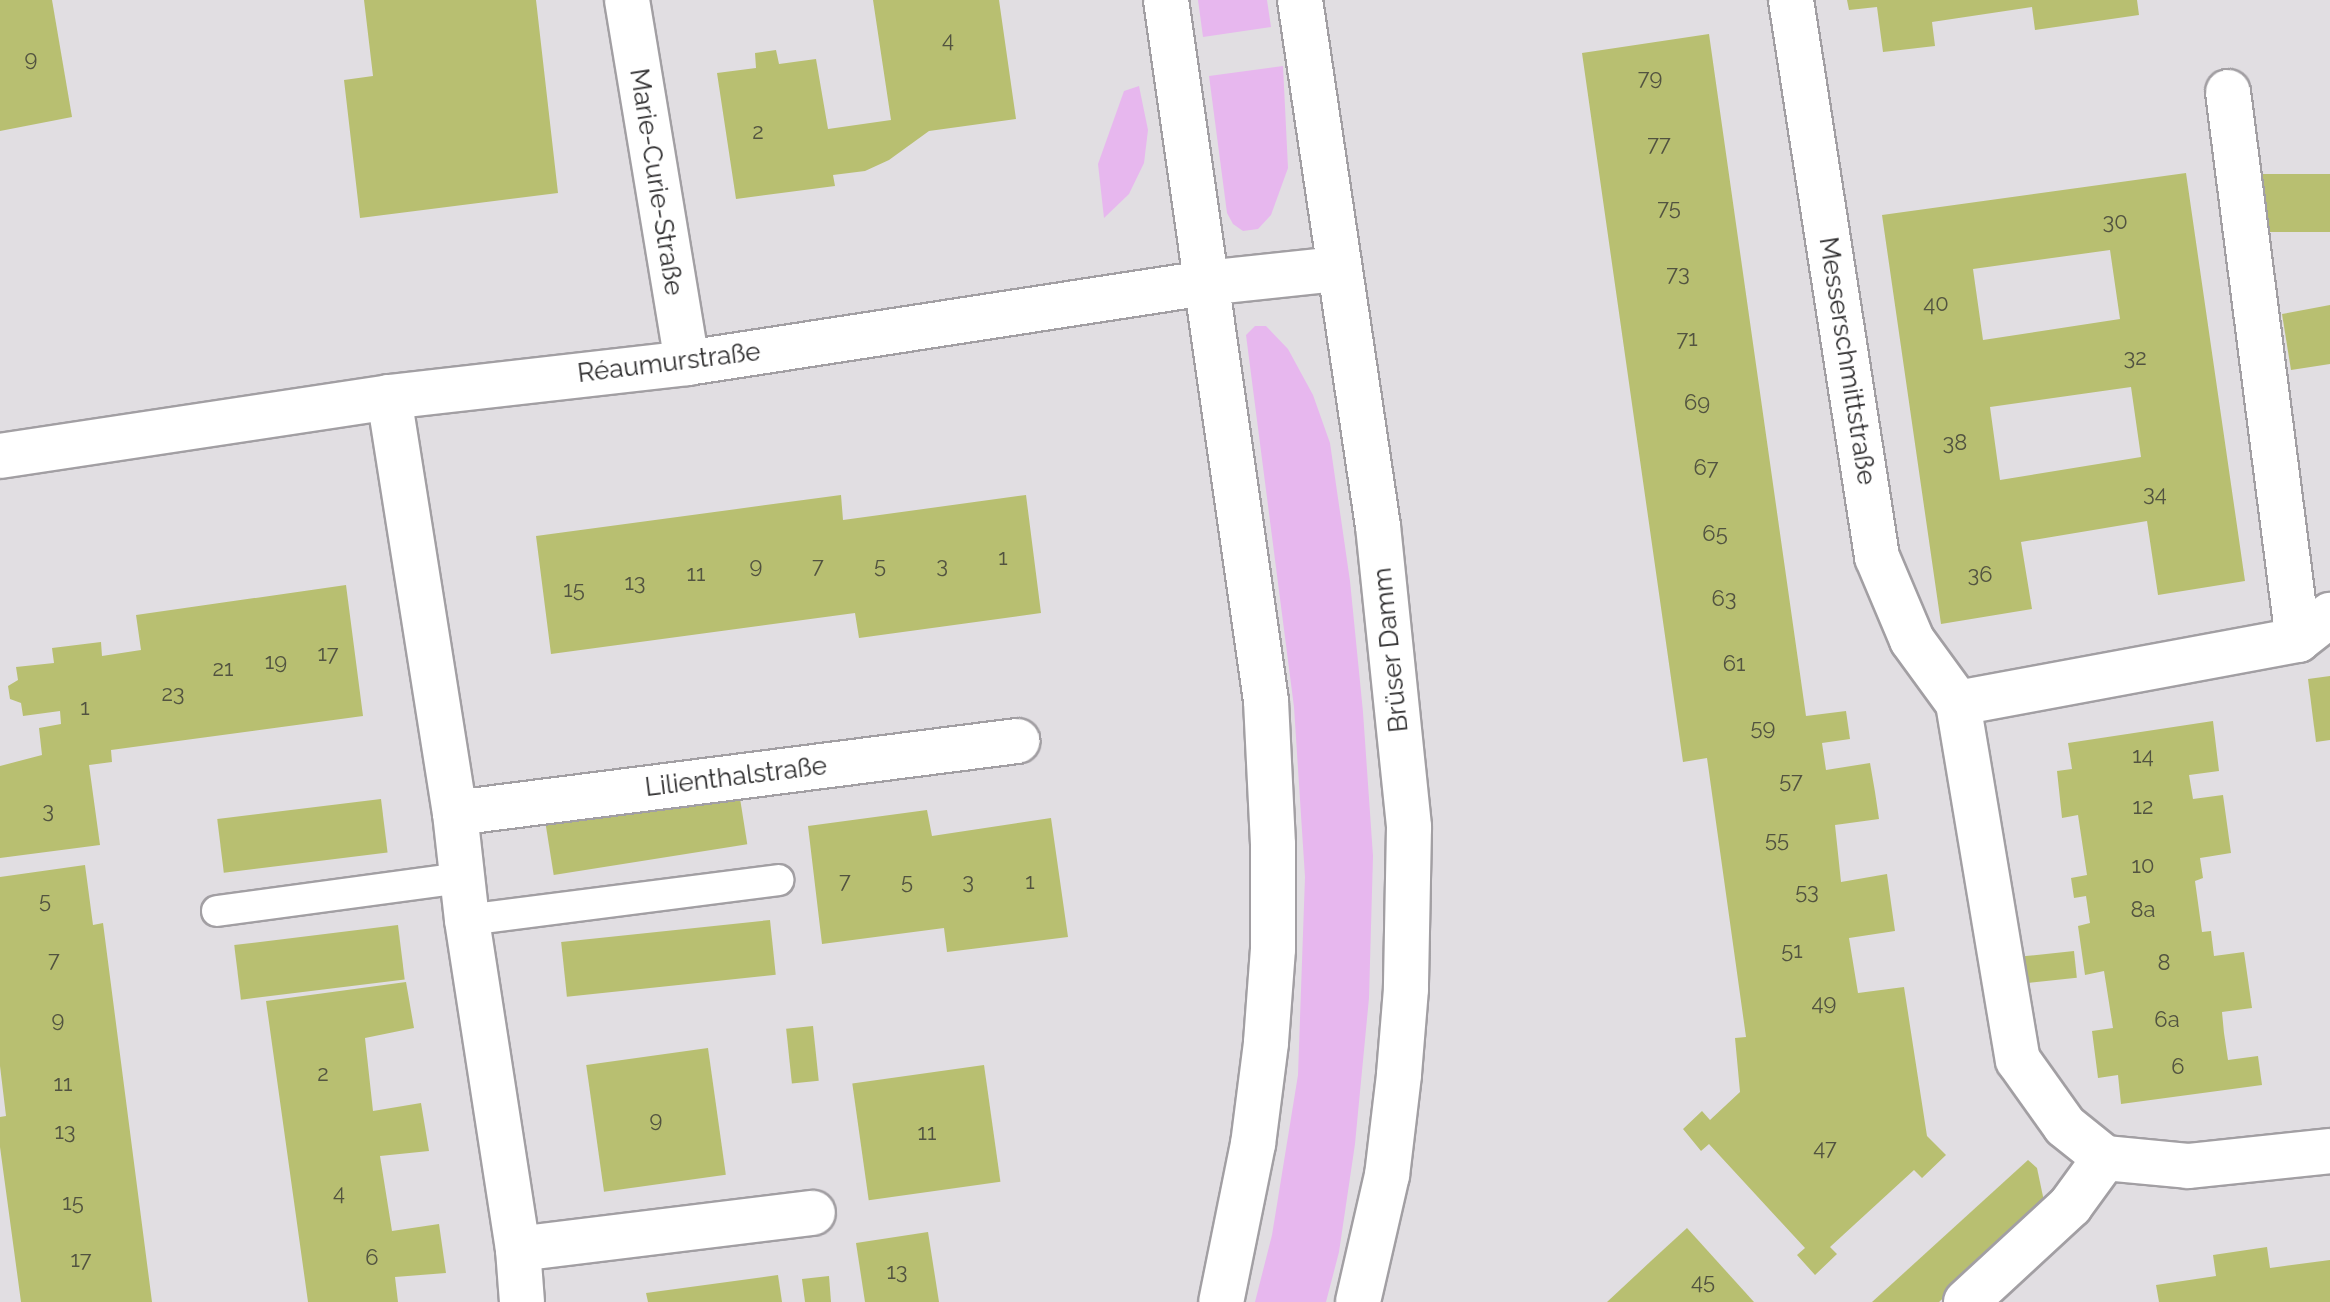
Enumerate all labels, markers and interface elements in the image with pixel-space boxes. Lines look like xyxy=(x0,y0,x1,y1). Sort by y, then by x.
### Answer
house number: 4 xyxy=(942,27,954,53)
house number: 9 xyxy=(25,46,37,72)
house number: 79 xyxy=(1638,65,1662,91)
street label: Marie-Curie-Straße xyxy=(623,66,689,298)
house number: 2 xyxy=(752,119,764,145)
house number: 77 xyxy=(1647,131,1671,157)
house number: 75 xyxy=(1657,195,1681,221)
house number: 30 xyxy=(2102,209,2128,235)
street label: Messerschmittstraße xyxy=(1812,235,1882,487)
house number: 73 xyxy=(1666,261,1690,287)
house number: 40 xyxy=(1923,291,1949,317)
house number: 71 xyxy=(1676,326,1698,352)
street label: Réaumurstraße xyxy=(576,336,762,390)
house number: 32 xyxy=(2123,345,2147,371)
house number: 69 xyxy=(1684,390,1710,416)
house number: 38 xyxy=(1943,430,1967,456)
house number: 67 xyxy=(1693,455,1719,481)
house number: 34 xyxy=(2143,481,2167,507)
house number: 65 xyxy=(1702,521,1728,547)
house number: 1 xyxy=(998,545,1008,571)
house number: 9 xyxy=(750,553,762,579)
house number: 7 xyxy=(812,553,824,579)
house number: 5 xyxy=(874,553,886,579)
house number: 3 xyxy=(936,553,948,579)
house number: 11 xyxy=(687,561,705,587)
house number: 36 xyxy=(1967,562,1993,588)
street label: Brüser Damm xyxy=(1367,566,1415,734)
house number: 13 xyxy=(624,570,646,596)
house number: 15 xyxy=(563,577,585,603)
house number: 63 xyxy=(1711,586,1737,612)
house number: 17 xyxy=(317,641,339,667)
house number: 19 xyxy=(265,649,287,675)
house number: 61 xyxy=(1723,651,1745,677)
house number: 21 xyxy=(213,656,233,682)
house number: 23 xyxy=(161,681,185,707)
house number: 1 xyxy=(80,695,90,721)
house number: 59 xyxy=(1751,715,1775,741)
house number: 14 xyxy=(2132,743,2154,769)
street label: Lilienthalstraße xyxy=(643,750,829,804)
house number: 57 xyxy=(1779,768,1803,794)
house number: 12 xyxy=(2133,794,2153,820)
house number: 3 xyxy=(42,798,54,824)
house number: 55 xyxy=(1765,827,1789,853)
house number: 10 xyxy=(2132,853,2154,879)
house number: 7 xyxy=(839,868,851,894)
house number: 5 xyxy=(901,869,913,895)
house number: 3 xyxy=(962,869,974,895)
house number: 1 xyxy=(1025,869,1035,895)
house number: 53 xyxy=(1795,879,1819,905)
house number: 5 xyxy=(39,888,51,914)
house number: 8a xyxy=(2130,897,2156,923)
house number: 51 xyxy=(1781,938,1803,964)
house number: 7 xyxy=(48,947,60,973)
house number: 8 xyxy=(2157,950,2171,976)
house number: 49 xyxy=(1812,990,1836,1016)
house number: 9 xyxy=(52,1007,64,1033)
house number: 6a xyxy=(2154,1007,2180,1033)
house number: 6 xyxy=(2171,1054,2185,1080)
house number: 2 xyxy=(317,1061,329,1087)
house number: 11 xyxy=(54,1071,72,1097)
house number: 9 xyxy=(650,1107,662,1133)
house number: 13 xyxy=(54,1119,76,1145)
house number: 11 xyxy=(918,1120,936,1146)
house number: 47 xyxy=(1813,1135,1837,1161)
house number: 4 xyxy=(333,1180,345,1206)
house number: 15 xyxy=(62,1190,84,1216)
house number: 6 xyxy=(365,1245,379,1271)
house number: 17 xyxy=(70,1247,92,1273)
house number: 13 xyxy=(886,1259,908,1285)
house number: 45 xyxy=(1691,1269,1715,1295)

